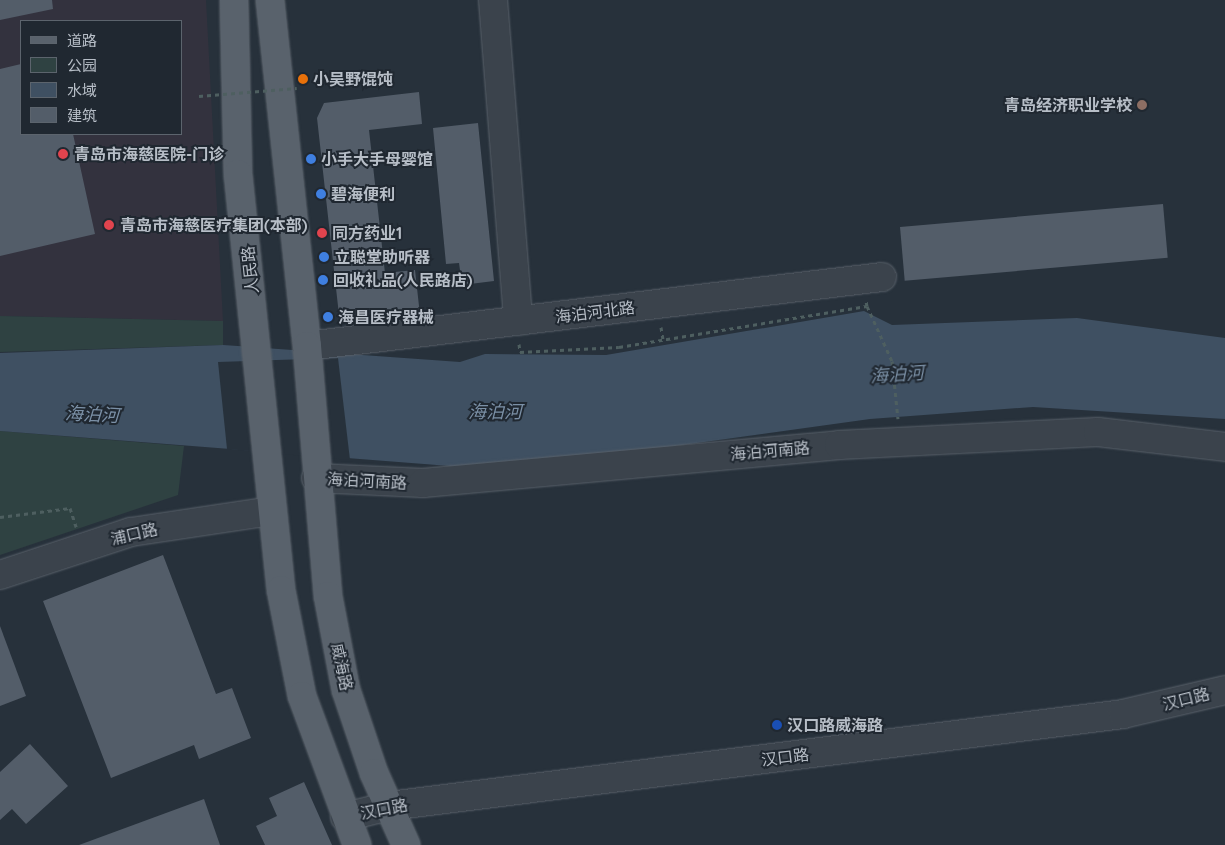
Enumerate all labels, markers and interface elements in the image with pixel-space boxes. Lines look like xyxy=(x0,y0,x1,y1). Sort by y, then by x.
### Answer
legend xyxy=(20,20,182,135)
text: 道路 xyxy=(67,31,97,50)
text: 公园 xyxy=(67,56,97,75)
place label: 小吴野馄饨 xyxy=(313,69,393,89)
marker: 小吴野馄饨 xyxy=(297,73,309,85)
text: 水域 xyxy=(67,81,97,100)
place label: 青岛经济职业学校 xyxy=(1004,95,1132,115)
marker: 青岛经济职业学校 xyxy=(1136,99,1148,111)
text: 建筑 xyxy=(67,106,97,125)
place label: 青岛市海慈医院-门诊 xyxy=(74,144,224,164)
marker: 青岛市海慈医院-门诊 xyxy=(56,147,70,161)
place label: 小手大手母婴馆 xyxy=(321,149,433,169)
marker: 小手大手母婴馆 xyxy=(305,153,317,165)
place label: 碧海便利 xyxy=(331,184,395,204)
marker: 碧海便利 xyxy=(315,188,327,200)
place label: 青岛市海慈医疗集团(本部) xyxy=(120,215,307,235)
marker: 青岛市海慈医疗集团(本部) xyxy=(102,218,116,232)
place label: 同方药业1 xyxy=(332,223,402,243)
marker: 同方药业1 xyxy=(316,227,328,239)
street label: 人民路 xyxy=(238,245,262,295)
place label: 立聪堂助听器 xyxy=(334,247,430,267)
marker: 立聪堂助听器 xyxy=(318,251,330,263)
place label: 回收礼品(人民路店) xyxy=(333,270,472,290)
marker: 回收礼品(人民路店) xyxy=(317,274,329,286)
street label: 海泊河北路 xyxy=(554,298,636,326)
place label: 海昌医疗器械 xyxy=(338,307,434,327)
marker: 海昌医疗器械 xyxy=(322,311,334,323)
water label: 海泊河 xyxy=(869,362,925,388)
water label: 海泊河 xyxy=(468,401,522,423)
water label: 海泊河 xyxy=(64,403,120,427)
street label: 海泊河南路 xyxy=(729,438,811,464)
street label: 海泊河南路 xyxy=(327,469,407,493)
street label: 浦口路 xyxy=(108,519,160,549)
street label: 威海路 xyxy=(328,642,356,692)
street label: 汉口路 xyxy=(1160,684,1212,714)
place label: 汉口路威海路 xyxy=(787,715,883,735)
marker: 汉口路威海路 xyxy=(771,719,783,731)
street label: 汉口路 xyxy=(760,745,810,769)
street label: 汉口路 xyxy=(359,795,409,823)

